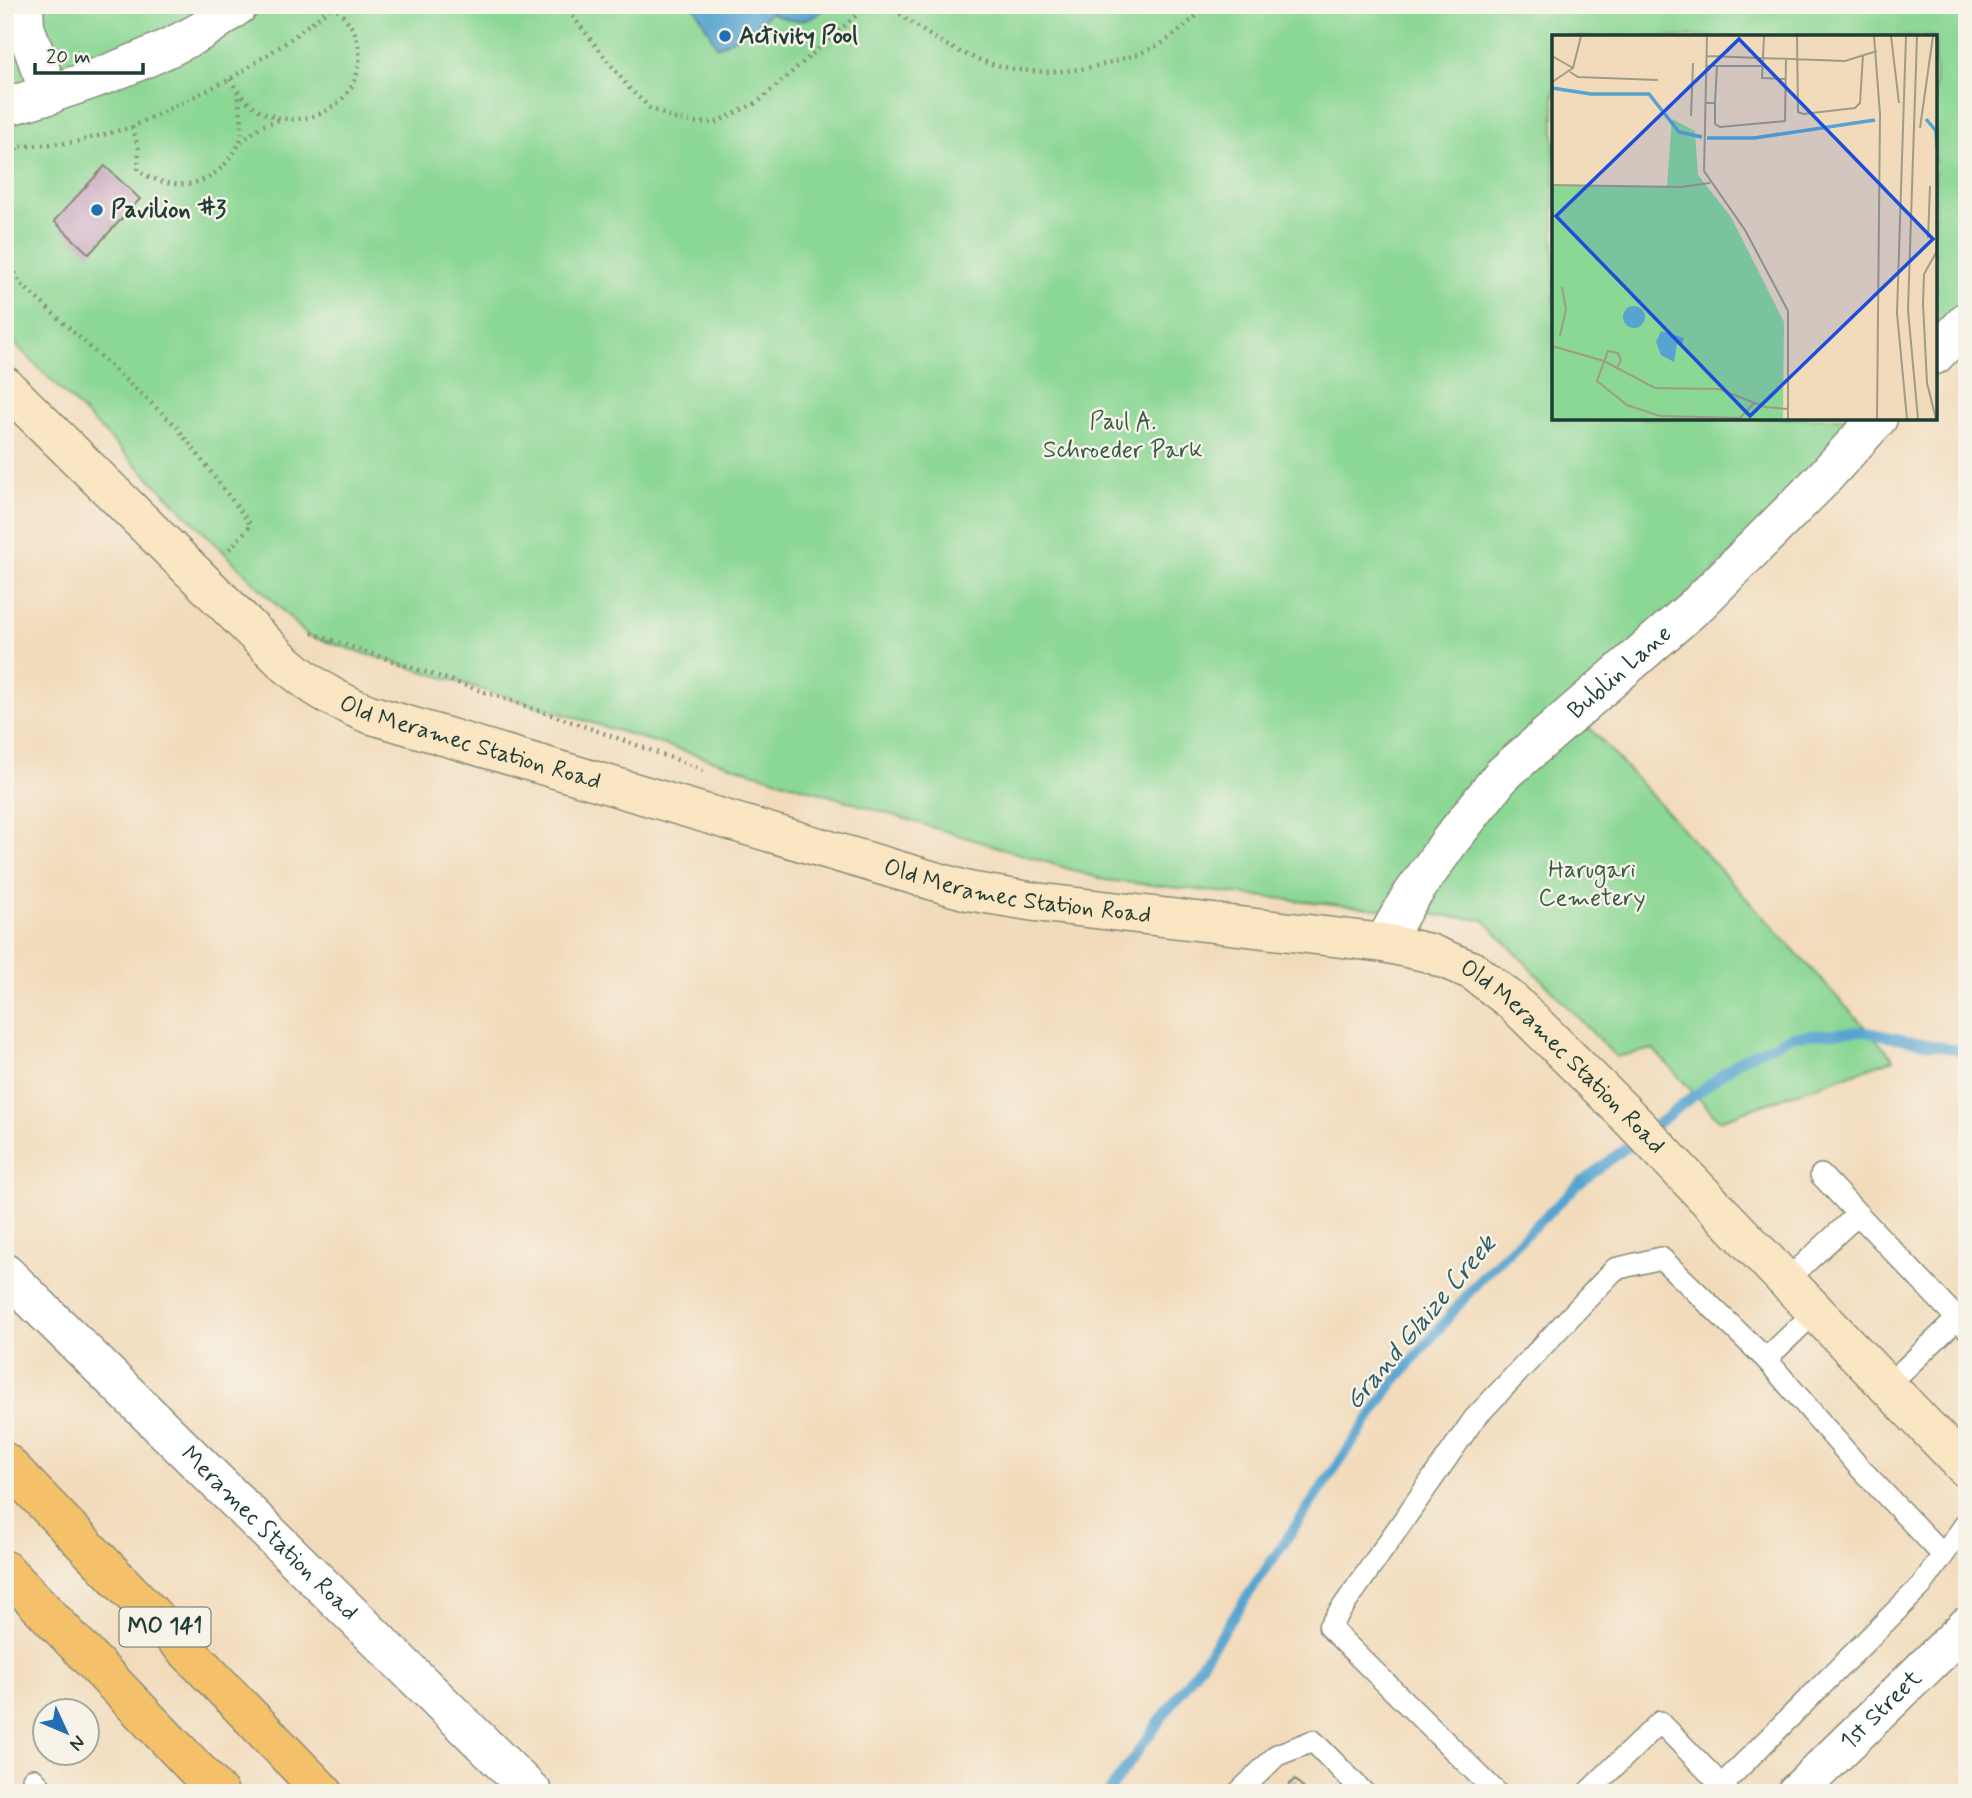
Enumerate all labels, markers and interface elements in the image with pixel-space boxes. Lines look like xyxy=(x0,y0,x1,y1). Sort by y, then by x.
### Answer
place label: Activity Pool xyxy=(739,21,858,52)
marker: Activity Pool xyxy=(717,28,733,44)
scale bar xyxy=(35,32,144,76)
inset map xyxy=(1552,35,1937,420)
text: 20 m xyxy=(46,43,91,71)
place label: Pavilion #3 xyxy=(111,195,226,226)
marker: Pavilion #3 xyxy=(89,202,105,218)
park label: Paul A. Schroeder Park xyxy=(1043,407,1203,466)
street label: Bublin Lane xyxy=(1561,618,1678,726)
street label: Old Meramec Station Road xyxy=(334,688,605,797)
street label: Old Meramec Station Road xyxy=(880,851,1153,931)
park label: Harugari Cemetery xyxy=(1538,855,1646,914)
street label: Old Meramec Station Road xyxy=(1456,952,1672,1161)
water label: Grand Glaize Creek xyxy=(1338,1227,1505,1417)
street label: Meramec Station Road xyxy=(174,1439,365,1628)
road number: MO 141 xyxy=(120,1608,210,1646)
street label: 1st Street xyxy=(1834,1663,1929,1757)
north arrow xyxy=(32,1696,102,1766)
text: N xyxy=(64,1730,91,1756)

